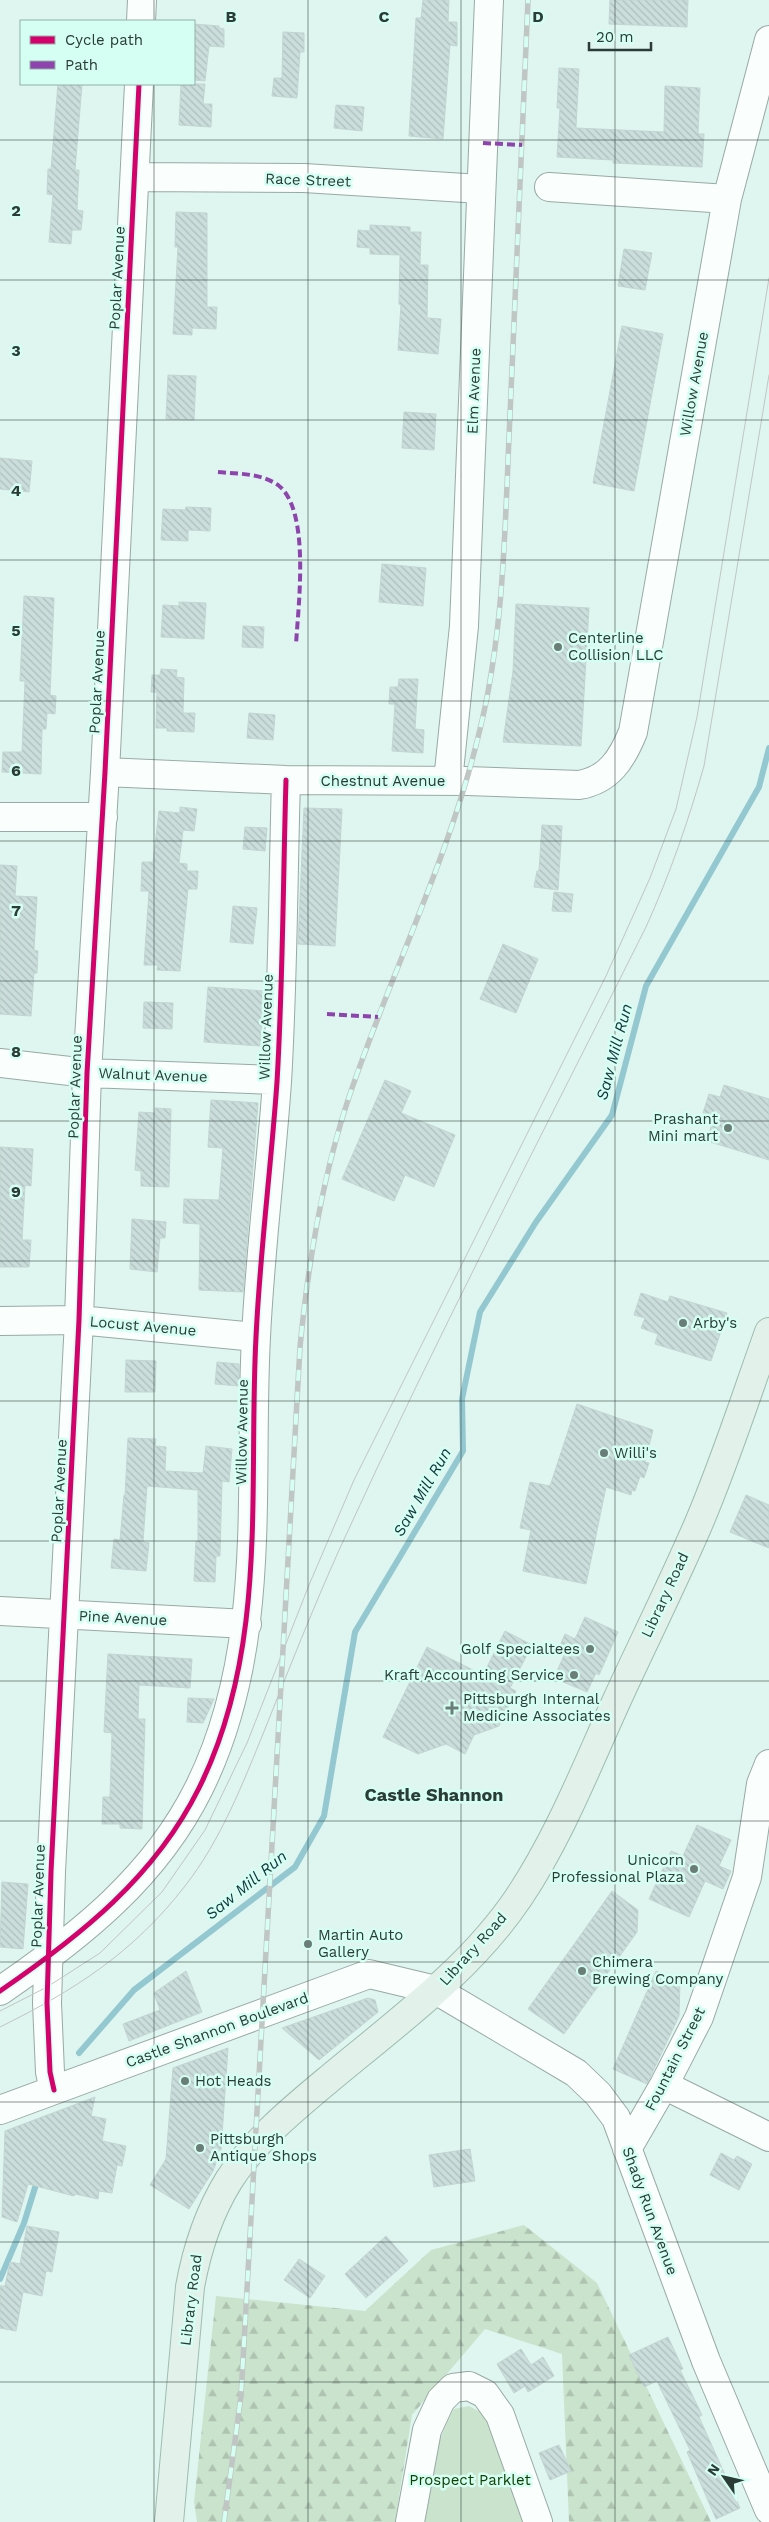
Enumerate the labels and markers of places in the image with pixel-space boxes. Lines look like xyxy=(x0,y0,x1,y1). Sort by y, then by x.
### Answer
place label: Centerline Collision LLC xyxy=(568,629,664,664)
marker: Centerline Collision LLC xyxy=(552,641,564,653)
place label: Prashant Mini mart xyxy=(648,1110,719,1145)
marker: Prashant Mini mart xyxy=(722,1122,734,1134)
place label: Arby's xyxy=(693,1314,737,1332)
marker: Arby's xyxy=(677,1317,689,1329)
place label: Willi's xyxy=(614,1444,657,1462)
marker: Willi's xyxy=(598,1447,610,1459)
place label: Golf Specialtees xyxy=(461,1640,580,1658)
marker: Golf Specialtees xyxy=(584,1643,596,1655)
place label: Kraft Accounting Service xyxy=(384,1666,564,1684)
marker: Kraft Accounting Service xyxy=(568,1669,580,1681)
place label: Pittsburgh Internal Medicine Associates xyxy=(463,1690,611,1725)
marker: Pittsburgh Internal Medicine Associates xyxy=(445,1701,459,1715)
place label: Unicorn Professional Plaza xyxy=(551,1851,684,1886)
marker: Unicorn Professional Plaza xyxy=(688,1863,700,1875)
place label: Martin Auto Gallery xyxy=(318,1926,403,1961)
marker: Martin Auto Gallery xyxy=(302,1938,314,1950)
place label: Chimera Brewing Company xyxy=(592,1953,724,1988)
marker: Chimera Brewing Company xyxy=(576,1965,588,1977)
place label: Hot Heads xyxy=(195,2072,272,2090)
marker: Hot Heads xyxy=(179,2075,191,2087)
place label: Pittsburgh Antique Shops xyxy=(210,2130,317,2165)
marker: Pittsburgh Antique Shops xyxy=(194,2142,206,2154)

